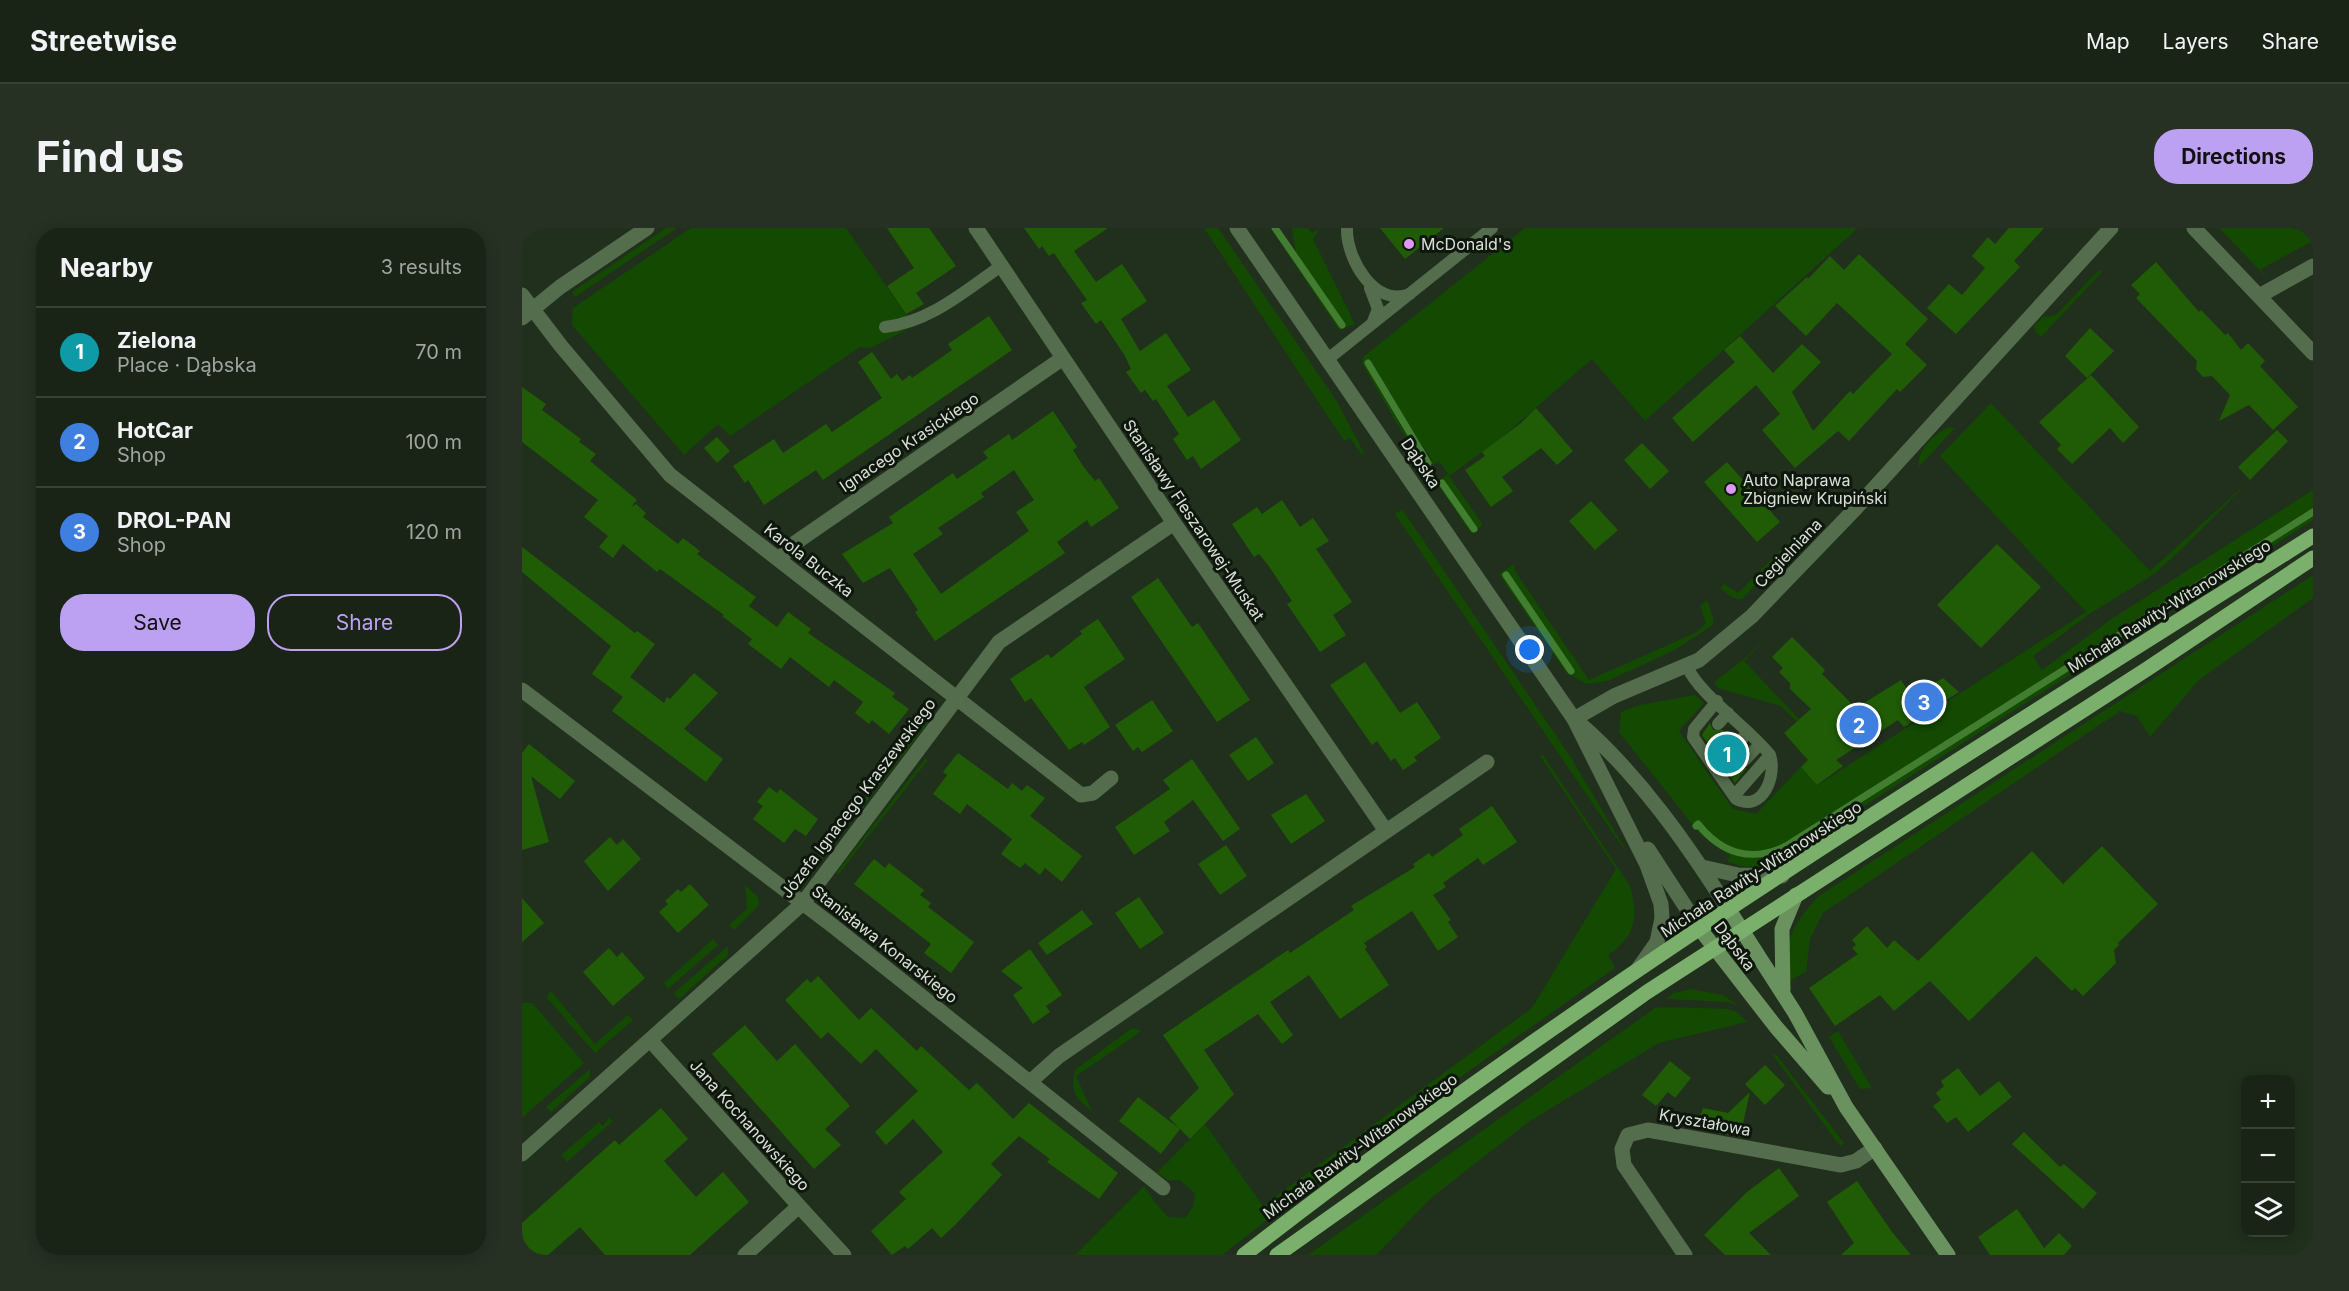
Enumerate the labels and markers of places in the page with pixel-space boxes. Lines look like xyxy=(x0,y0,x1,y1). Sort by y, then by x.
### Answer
place label: McDonald's xyxy=(1421,234,1511,254)
marker: McDonald's xyxy=(1402,237,1416,251)
place label: Auto Naprawa Zbigniew Krupiński xyxy=(1743,470,1887,508)
marker: Auto Naprawa Zbigniew Krupiński xyxy=(1724,482,1738,496)
pin: 3 xyxy=(1904,680,1944,724)
pin: 2 xyxy=(1840,702,1878,748)
pin: 1 xyxy=(1708,732,1746,776)

